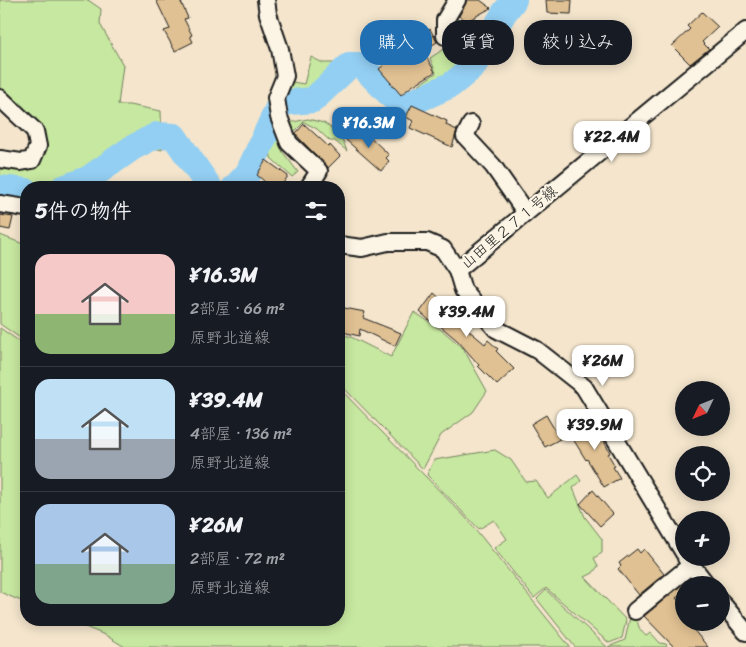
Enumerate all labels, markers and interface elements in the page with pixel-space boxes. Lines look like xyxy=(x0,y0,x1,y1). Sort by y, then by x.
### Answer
chip: 購入 xyxy=(360,20,432,65)
chip: 賃貸 xyxy=(442,20,514,65)
chip: 絞り込み xyxy=(524,20,632,65)
pin: ¥16.3M xyxy=(328,106,410,149)
text: ¥16.3M xyxy=(343,108,395,137)
pin: ¥22.4M xyxy=(571,120,653,163)
text: ¥22.4M xyxy=(584,122,640,151)
street label: 山田里２７１号線 xyxy=(455,178,563,276)
text: 5件の物件 xyxy=(35,192,132,230)
icon: filters xyxy=(302,197,330,225)
text: ¥16.3M xyxy=(190,256,258,294)
icon: home xyxy=(75,274,135,334)
text: 2部屋 · 66 m² xyxy=(190,294,285,323)
pin: ¥39.4M xyxy=(426,296,508,338)
text: ¥39.4M xyxy=(439,297,495,326)
text: 原野北道線 xyxy=(190,323,270,352)
pin: ¥26M xyxy=(573,344,633,387)
text: ¥26M xyxy=(583,346,623,375)
text: ¥39.4M xyxy=(190,381,263,419)
north arrow xyxy=(675,381,730,436)
map controls xyxy=(675,381,730,631)
icon: home xyxy=(75,399,135,459)
pin: ¥39.9M xyxy=(554,408,636,451)
text: ¥39.9M xyxy=(567,410,623,439)
text: 4部屋 · 136 m² xyxy=(190,419,292,448)
button: locate xyxy=(675,446,730,501)
text: 原野北道線 xyxy=(190,448,270,477)
text: ¥26M xyxy=(190,506,243,544)
button: + xyxy=(675,511,730,566)
icon: home xyxy=(75,524,135,584)
text: 2部屋 · 72 m² xyxy=(190,544,285,573)
text: 原野北道線 xyxy=(190,573,270,602)
button: − xyxy=(675,576,730,631)

